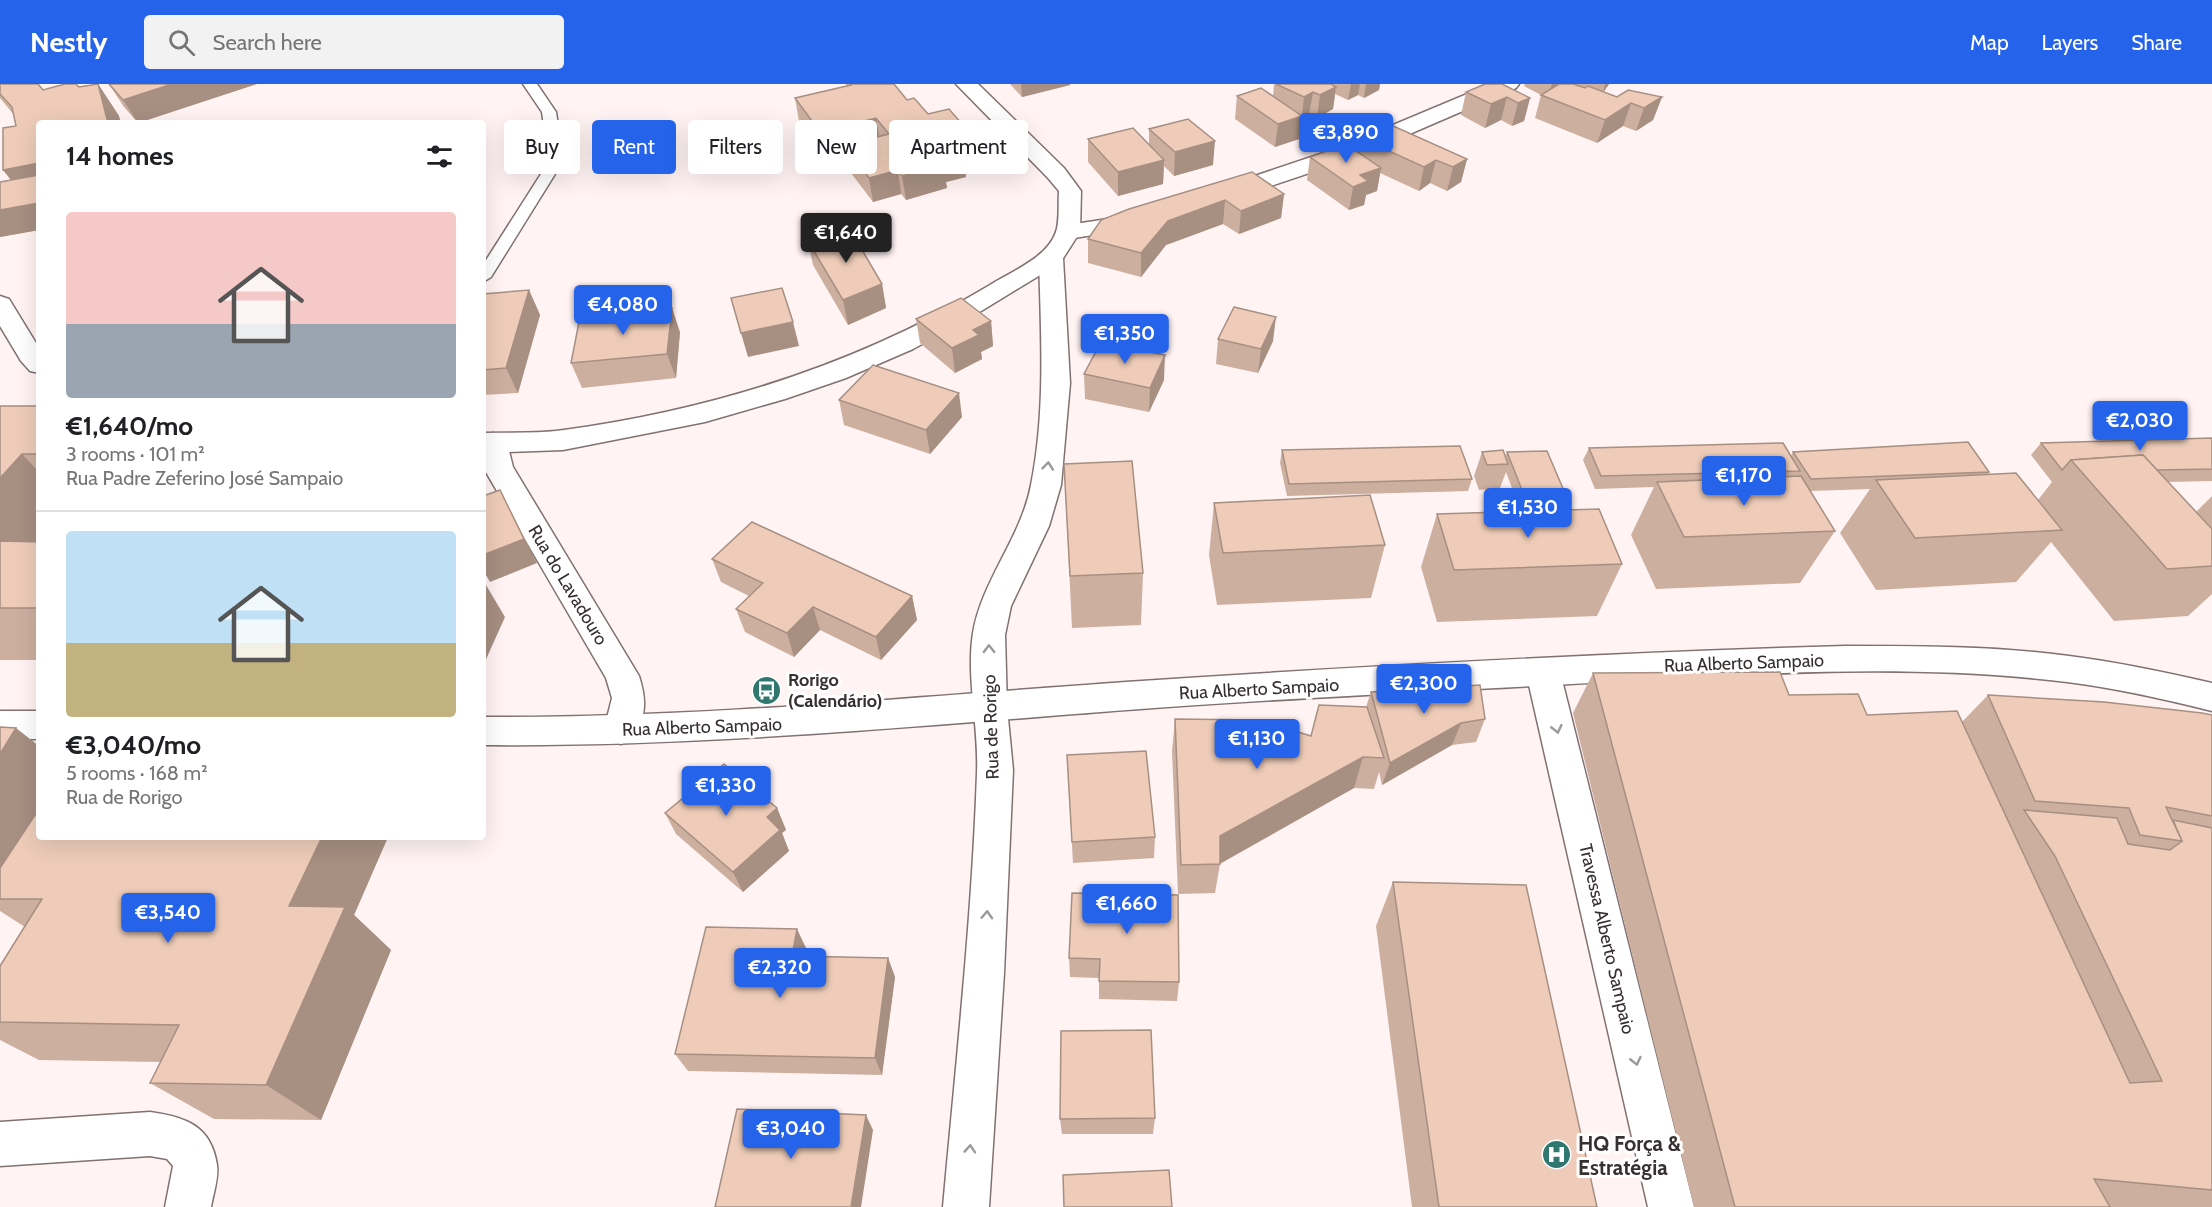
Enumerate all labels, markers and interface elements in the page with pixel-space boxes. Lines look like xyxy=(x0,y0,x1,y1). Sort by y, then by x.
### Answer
search box xyxy=(144,15,564,69)
text: Nestly xyxy=(30,25,108,59)
icon: search xyxy=(165,26,198,59)
text: Search here xyxy=(213,29,322,56)
text: Map xyxy=(1970,30,2009,55)
text: Layers xyxy=(2042,30,2098,55)
text: Share xyxy=(2131,30,2182,55)
pin: €3,890 xyxy=(1297,113,1395,164)
chip: Buy xyxy=(504,120,580,174)
chip: Rent xyxy=(592,120,676,174)
chip: Filters xyxy=(688,120,783,174)
chip: New xyxy=(795,120,877,174)
chip: Apartment xyxy=(889,120,1028,174)
text: €3,890 xyxy=(1313,120,1379,144)
text: 14 homes xyxy=(66,140,174,172)
icon: filters xyxy=(423,140,456,173)
pin: €1,640 xyxy=(797,213,895,264)
text: €1,640 xyxy=(815,220,877,244)
icon: home xyxy=(207,251,315,359)
pin: €4,080 xyxy=(574,285,672,336)
text: €4,080 xyxy=(588,292,658,316)
pin: €1,350 xyxy=(1076,314,1174,365)
text: €1,350 xyxy=(1095,321,1155,345)
pin: €2,030 xyxy=(2091,401,2189,452)
text: €2,030 xyxy=(2107,408,2173,432)
text: €1,640/mo xyxy=(66,410,193,442)
text: 3 rooms · 101 m² xyxy=(66,442,205,466)
pin: €1,170 xyxy=(1695,456,1793,507)
one-way arrow xyxy=(1041,461,1054,471)
text: €1,170 xyxy=(1716,463,1772,487)
text: Rua Padre Zeferino José Sampaio xyxy=(66,466,343,490)
pin: €1,530 xyxy=(1479,488,1577,539)
text: €1,530 xyxy=(1498,495,1558,519)
street label: Rua do Lavadouro xyxy=(524,521,613,649)
icon: home xyxy=(207,570,315,678)
one-way arrow xyxy=(983,645,995,654)
street label: Rua Alberto Sampaio xyxy=(1664,649,1824,677)
pin: €2,300 xyxy=(1375,664,1473,715)
place label: Rorigo (Calendário) xyxy=(788,669,882,712)
text: €2,300 xyxy=(1390,671,1458,695)
bus stop icon: Rorigo (Calendário) xyxy=(751,674,783,706)
street label: Rua de Rorigo xyxy=(978,674,1004,780)
street label: Rua Alberto Sampaio xyxy=(1178,674,1340,704)
street label: Rua Alberto Sampaio xyxy=(622,713,782,741)
pin: €1,130 xyxy=(1208,719,1306,770)
one-way arrow xyxy=(1549,724,1562,734)
text: €1,130 xyxy=(1229,726,1285,750)
text: €3,040/mo xyxy=(66,729,201,761)
text: 5 rooms · 168 m² xyxy=(66,761,208,785)
pin: €1,330 xyxy=(677,766,775,817)
text: €1,330 xyxy=(696,773,756,797)
text: Rua de Rorigo xyxy=(66,785,182,809)
street label: Travessa Alberto Sampaio xyxy=(1574,842,1640,1036)
pin: €1,660 xyxy=(1078,884,1176,935)
text: €1,660 xyxy=(1096,891,1158,915)
pin: €3,540 xyxy=(119,893,217,944)
text: €3,540 xyxy=(135,900,201,924)
one-way arrow xyxy=(981,910,994,919)
pin: €2,320 xyxy=(731,948,829,999)
text: €2,320 xyxy=(748,955,812,979)
one-way arrow xyxy=(1629,1056,1642,1066)
pin: €3,040 xyxy=(742,1109,840,1160)
text: €3,040 xyxy=(757,1116,825,1140)
place label: HQ Força & Estratégia xyxy=(1578,1131,1682,1180)
hospital icon: HQ Força & Estratégia xyxy=(1541,1139,1573,1171)
one-way arrow xyxy=(964,1144,977,1153)

